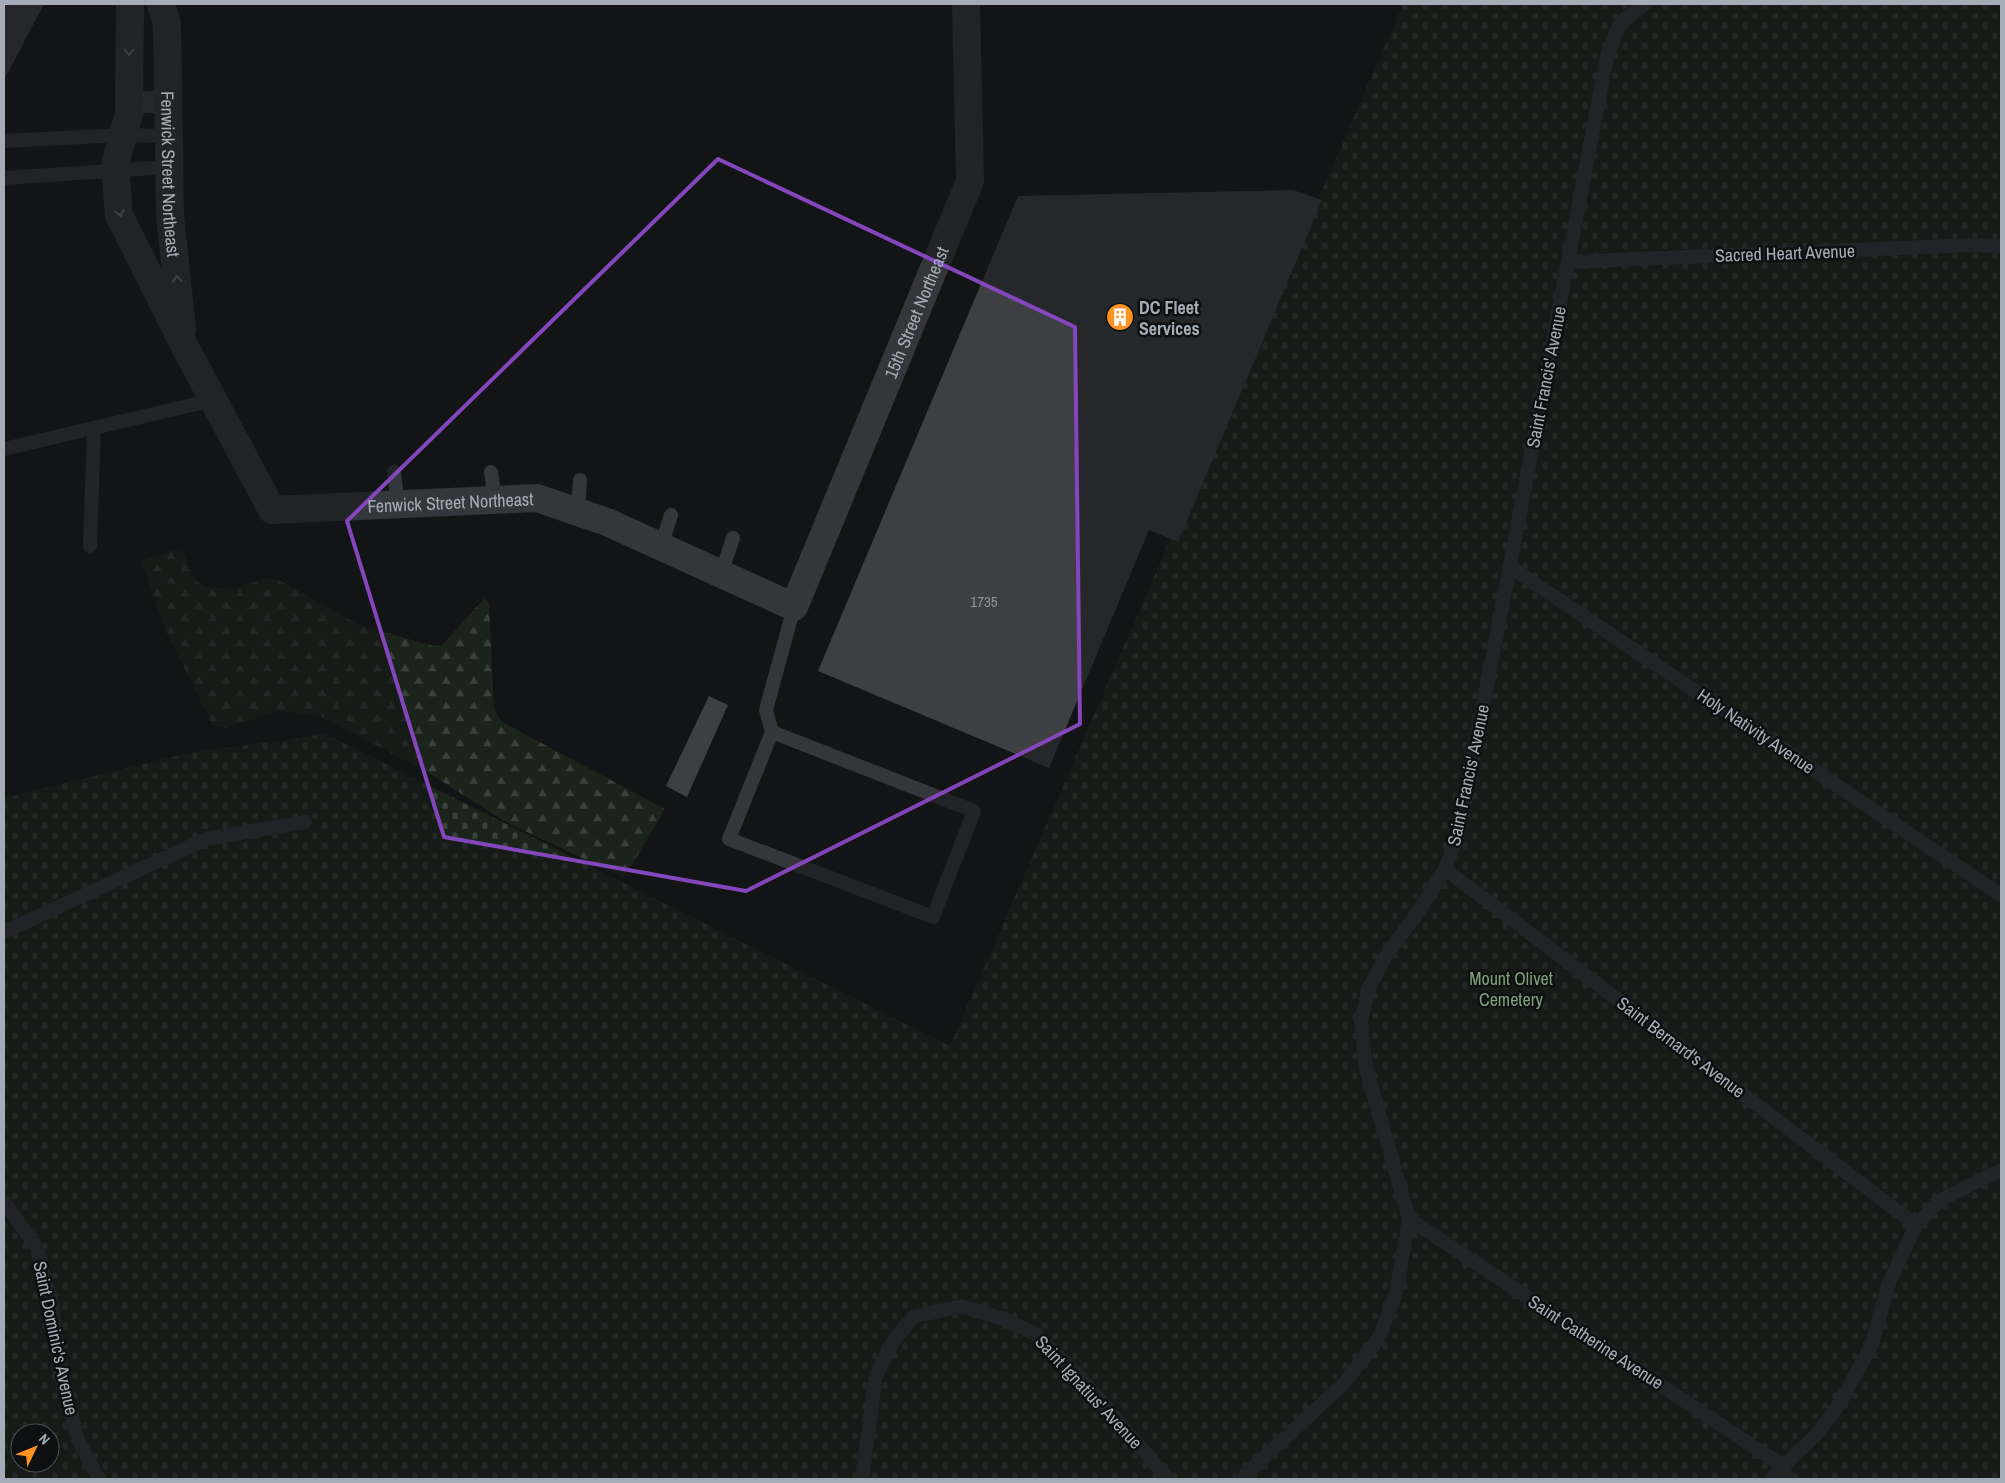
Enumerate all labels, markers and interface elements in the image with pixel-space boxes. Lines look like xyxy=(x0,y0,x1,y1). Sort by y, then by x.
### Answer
one-way arrow xyxy=(124,49,134,57)
street label: Fenwick Street Northeast xyxy=(156,91,187,258)
one-way arrow xyxy=(114,208,125,217)
street label: Sacred Heart Avenue xyxy=(1715,238,1855,268)
street label: 15th Street Northeast xyxy=(877,243,954,382)
one-way arrow xyxy=(172,275,183,283)
place label: DC Fleet Services xyxy=(1139,295,1200,341)
building icon: DC Fleet Services xyxy=(1105,302,1135,332)
street label: Saint Francis' Avenue xyxy=(1520,304,1572,450)
street label: Fenwick Street Northeast xyxy=(367,486,534,518)
house number: 1735 xyxy=(970,591,998,612)
street label: Holy Nativity Avenue xyxy=(1692,682,1820,780)
street label: Saint Francis' Avenue xyxy=(1441,702,1495,848)
park label: Mount Olivet Cemetery xyxy=(1469,966,1553,1012)
street label: Saint Bernard's Avenue xyxy=(1612,991,1750,1103)
street label: Saint Dominic's Avenue xyxy=(27,1259,85,1417)
street label: Saint Catherine Avenue xyxy=(1524,1289,1668,1395)
street label: Saint Ignatius' Avenue xyxy=(1030,1330,1148,1454)
north arrow xyxy=(10,1423,60,1473)
text: N xyxy=(35,1430,54,1448)

